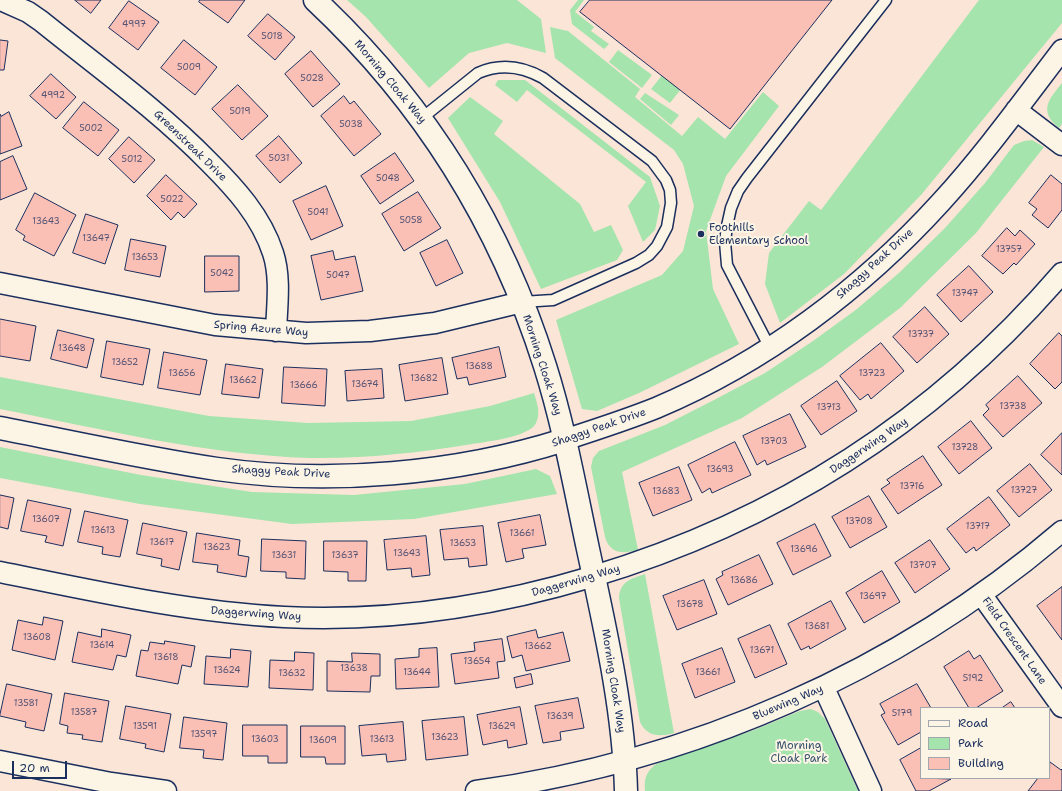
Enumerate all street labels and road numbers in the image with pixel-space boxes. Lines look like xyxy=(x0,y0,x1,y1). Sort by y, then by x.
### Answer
street label: Morning Cloak Way xyxy=(351,38,429,126)
street label: Greenstreak Drive xyxy=(151,108,229,184)
street label: Shaggy Peak Drive xyxy=(834,226,916,302)
street label: Morning Cloak Way xyxy=(519,313,565,417)
street label: Spring Azure Way xyxy=(213,318,309,340)
street label: Shaggy Peak Drive xyxy=(550,406,648,450)
street label: Daggerwing Way xyxy=(828,415,910,477)
street label: Shaggy Peak Drive xyxy=(231,463,331,481)
street label: Daggerwing Way xyxy=(530,562,622,600)
street label: Field Crescent Lane xyxy=(979,595,1049,687)
street label: Daggerwing Way xyxy=(210,604,302,624)
street label: Morning Cloak Way xyxy=(598,628,628,734)
street label: Bluewing Way xyxy=(751,682,825,724)

